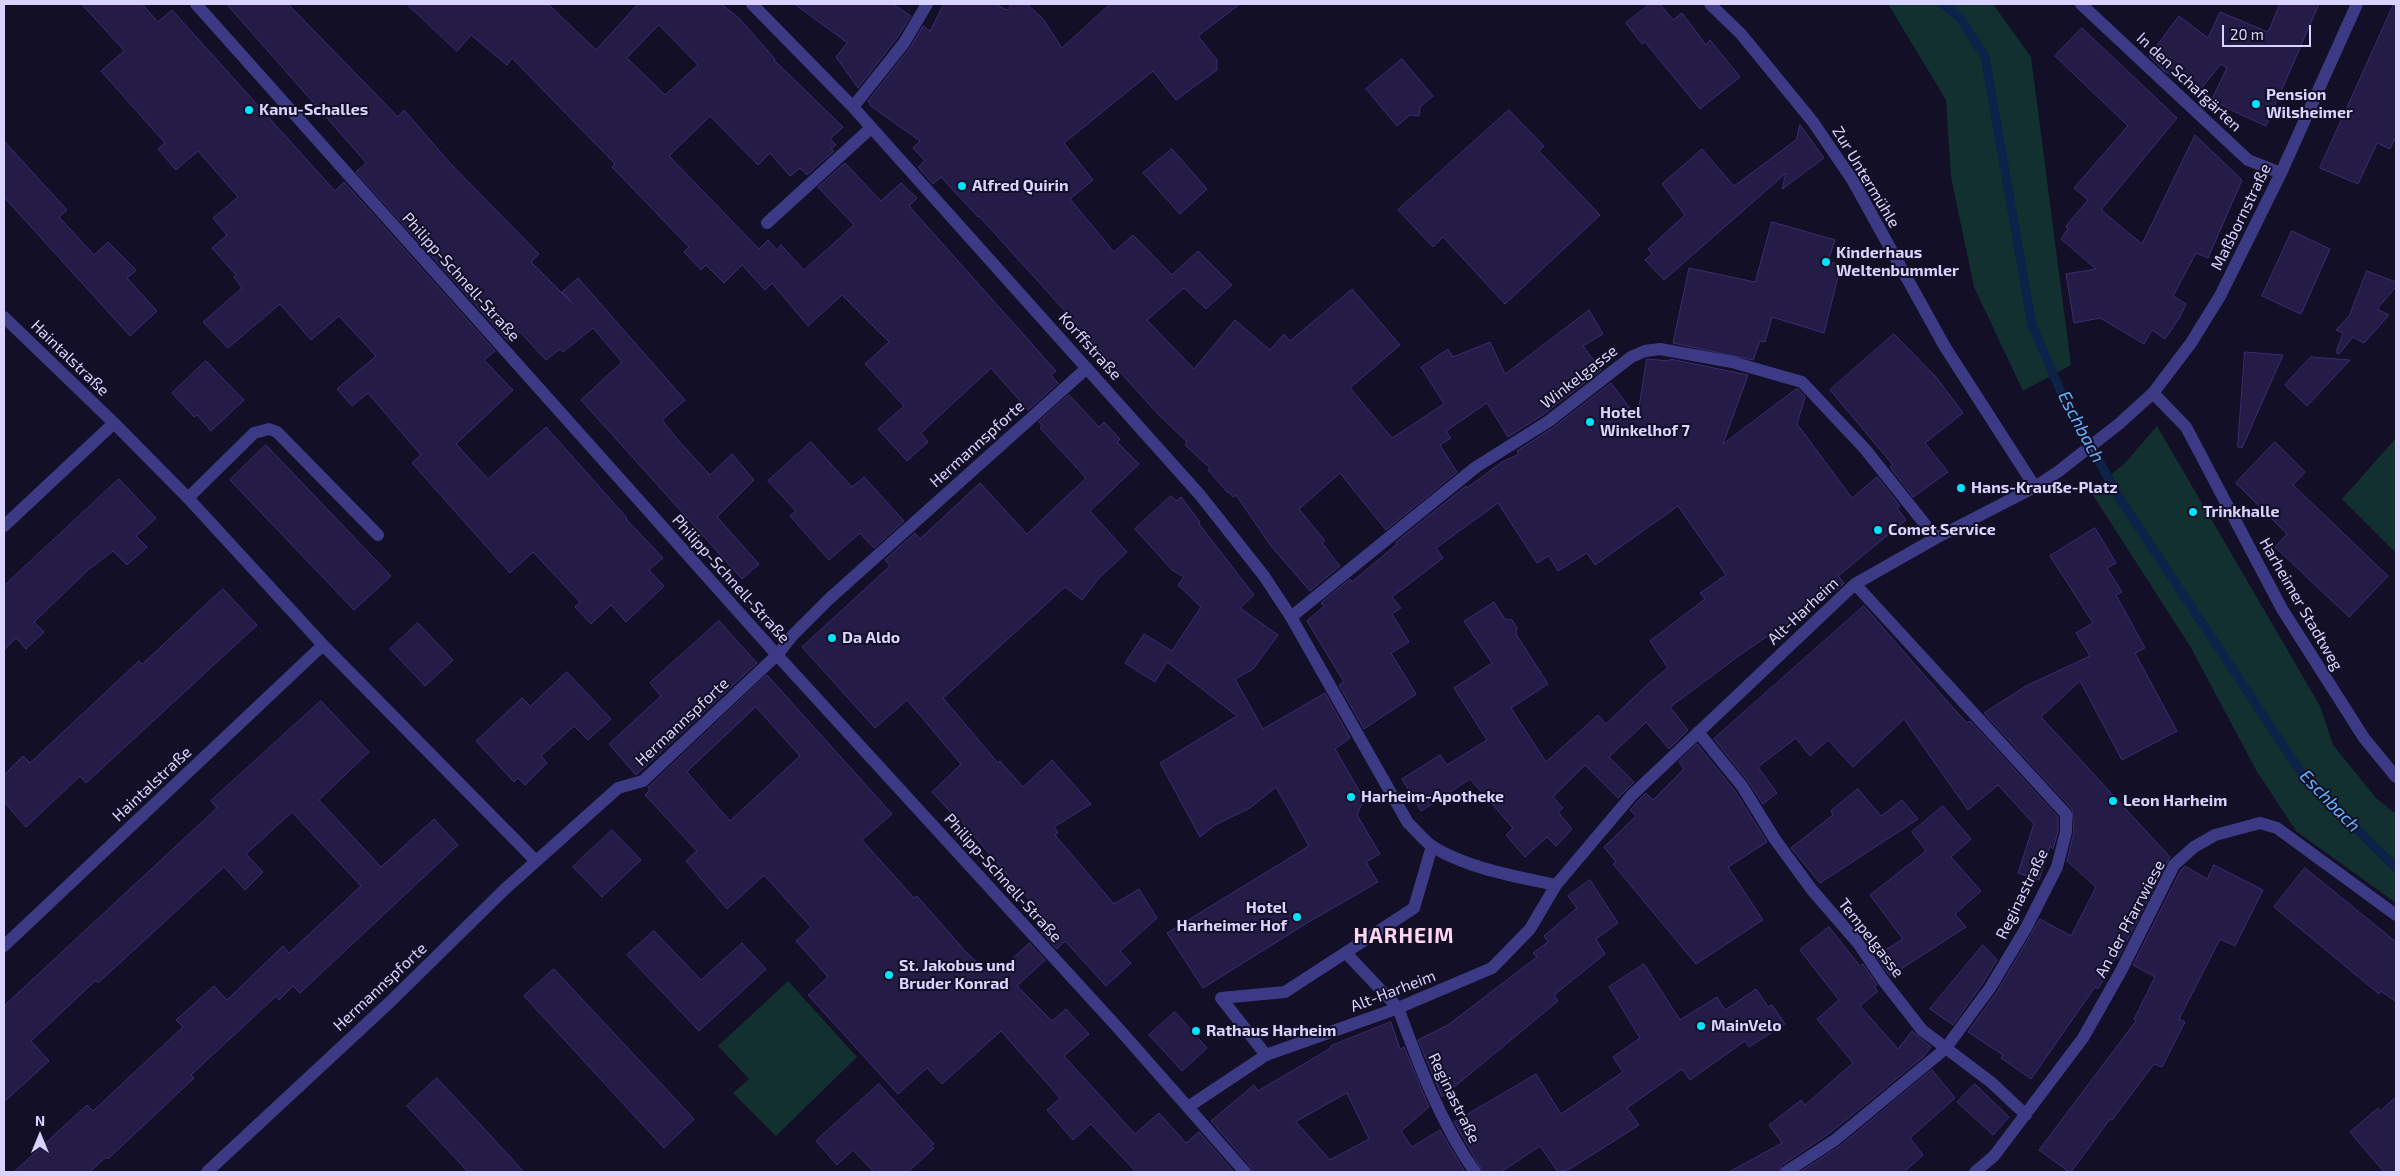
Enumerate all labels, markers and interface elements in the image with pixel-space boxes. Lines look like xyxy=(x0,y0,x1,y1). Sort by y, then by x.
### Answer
scale bar xyxy=(2225,15,2314,47)
text: 20 m xyxy=(2230,25,2264,43)
street label: In den Schafgärten xyxy=(2132,28,2246,136)
place label: Pension Wilsheimer xyxy=(2266,85,2353,123)
marker: Pension Wilsheimer xyxy=(2250,98,2262,110)
place label: Kanu-Schalles xyxy=(259,100,368,120)
marker: Kanu-Schalles xyxy=(243,104,255,116)
street label: Zur Untermühle xyxy=(1828,123,1904,231)
street label: Maßbornstraße xyxy=(2207,161,2275,273)
place label: Alfred Quirin xyxy=(972,176,1069,196)
marker: Alfred Quirin xyxy=(956,180,968,192)
street label: Philipp-Schnell-Straße xyxy=(398,209,524,345)
place label: Kinderhaus Weltenbummler xyxy=(1836,243,1959,281)
marker: Kinderhaus Weltenbummler xyxy=(1820,256,1832,268)
street label: Korffstraße xyxy=(1054,308,1126,384)
street label: Haintalstraße xyxy=(27,316,113,400)
street label: Winkelgasse xyxy=(1537,341,1621,413)
water label: Eschbach xyxy=(2053,387,2109,467)
street label: Hermannspforte xyxy=(926,397,1028,491)
place label: Hotel Winkelhof 7 xyxy=(1600,403,1690,441)
marker: Hotel Winkelhof 7 xyxy=(1584,416,1596,428)
place label: Hans-Krauße-Platz xyxy=(1971,478,2118,498)
marker: Hans-Krauße-Platz xyxy=(1955,482,1967,494)
place label: Trinkhalle xyxy=(2203,502,2279,522)
marker: Trinkhalle xyxy=(2187,506,2199,518)
street label: Philipp-Schnell-Straße xyxy=(668,511,794,647)
place label: Comet Service xyxy=(1888,520,1996,540)
marker: Comet Service xyxy=(1872,524,1884,536)
street label: Harheimer Stadtweg xyxy=(2255,534,2347,674)
street label: Alt-Harheim xyxy=(1764,573,1842,649)
place label: Da Aldo xyxy=(842,628,900,648)
marker: Da Aldo xyxy=(826,632,838,644)
street label: Hermannspforte xyxy=(631,674,733,770)
street label: Haintalstraße xyxy=(108,742,196,826)
water label: Eschbach xyxy=(2295,765,2365,837)
place label: Harheim-Apotheke xyxy=(1361,787,1504,807)
marker: Harheim-Apotheke xyxy=(1345,791,1357,803)
place label: Leon Harheim xyxy=(2123,791,2227,811)
marker: Leon Harheim xyxy=(2107,795,2119,807)
street label: Philipp-Schnell-Straße xyxy=(940,810,1066,946)
street label: Reginastraße xyxy=(1992,846,2052,942)
street label: An der Pfarrwiese xyxy=(2091,857,2169,981)
street label: Tempelgasse xyxy=(1834,895,1908,981)
place label: Hotel Harheimer Hof xyxy=(1177,898,1287,936)
marker: Hotel Harheimer Hof xyxy=(1291,911,1303,923)
district label: HARHEIM xyxy=(1353,923,1455,949)
street label: Hermannspforte xyxy=(329,939,431,1035)
place label: St. Jakobus und Bruder Konrad xyxy=(899,956,1015,994)
street label: Alt-Harheim xyxy=(1348,966,1438,1016)
marker: St. Jakobus und Bruder Konrad xyxy=(883,969,895,981)
place label: MainVelo xyxy=(1711,1016,1782,1036)
marker: MainVelo xyxy=(1695,1020,1707,1032)
place label: Rathaus Harheim xyxy=(1206,1021,1336,1041)
marker: Rathaus Harheim xyxy=(1190,1025,1202,1037)
street label: Reginastraße xyxy=(1424,1050,1484,1146)
north arrow xyxy=(15,1111,65,1161)
text: N xyxy=(35,1112,45,1129)

